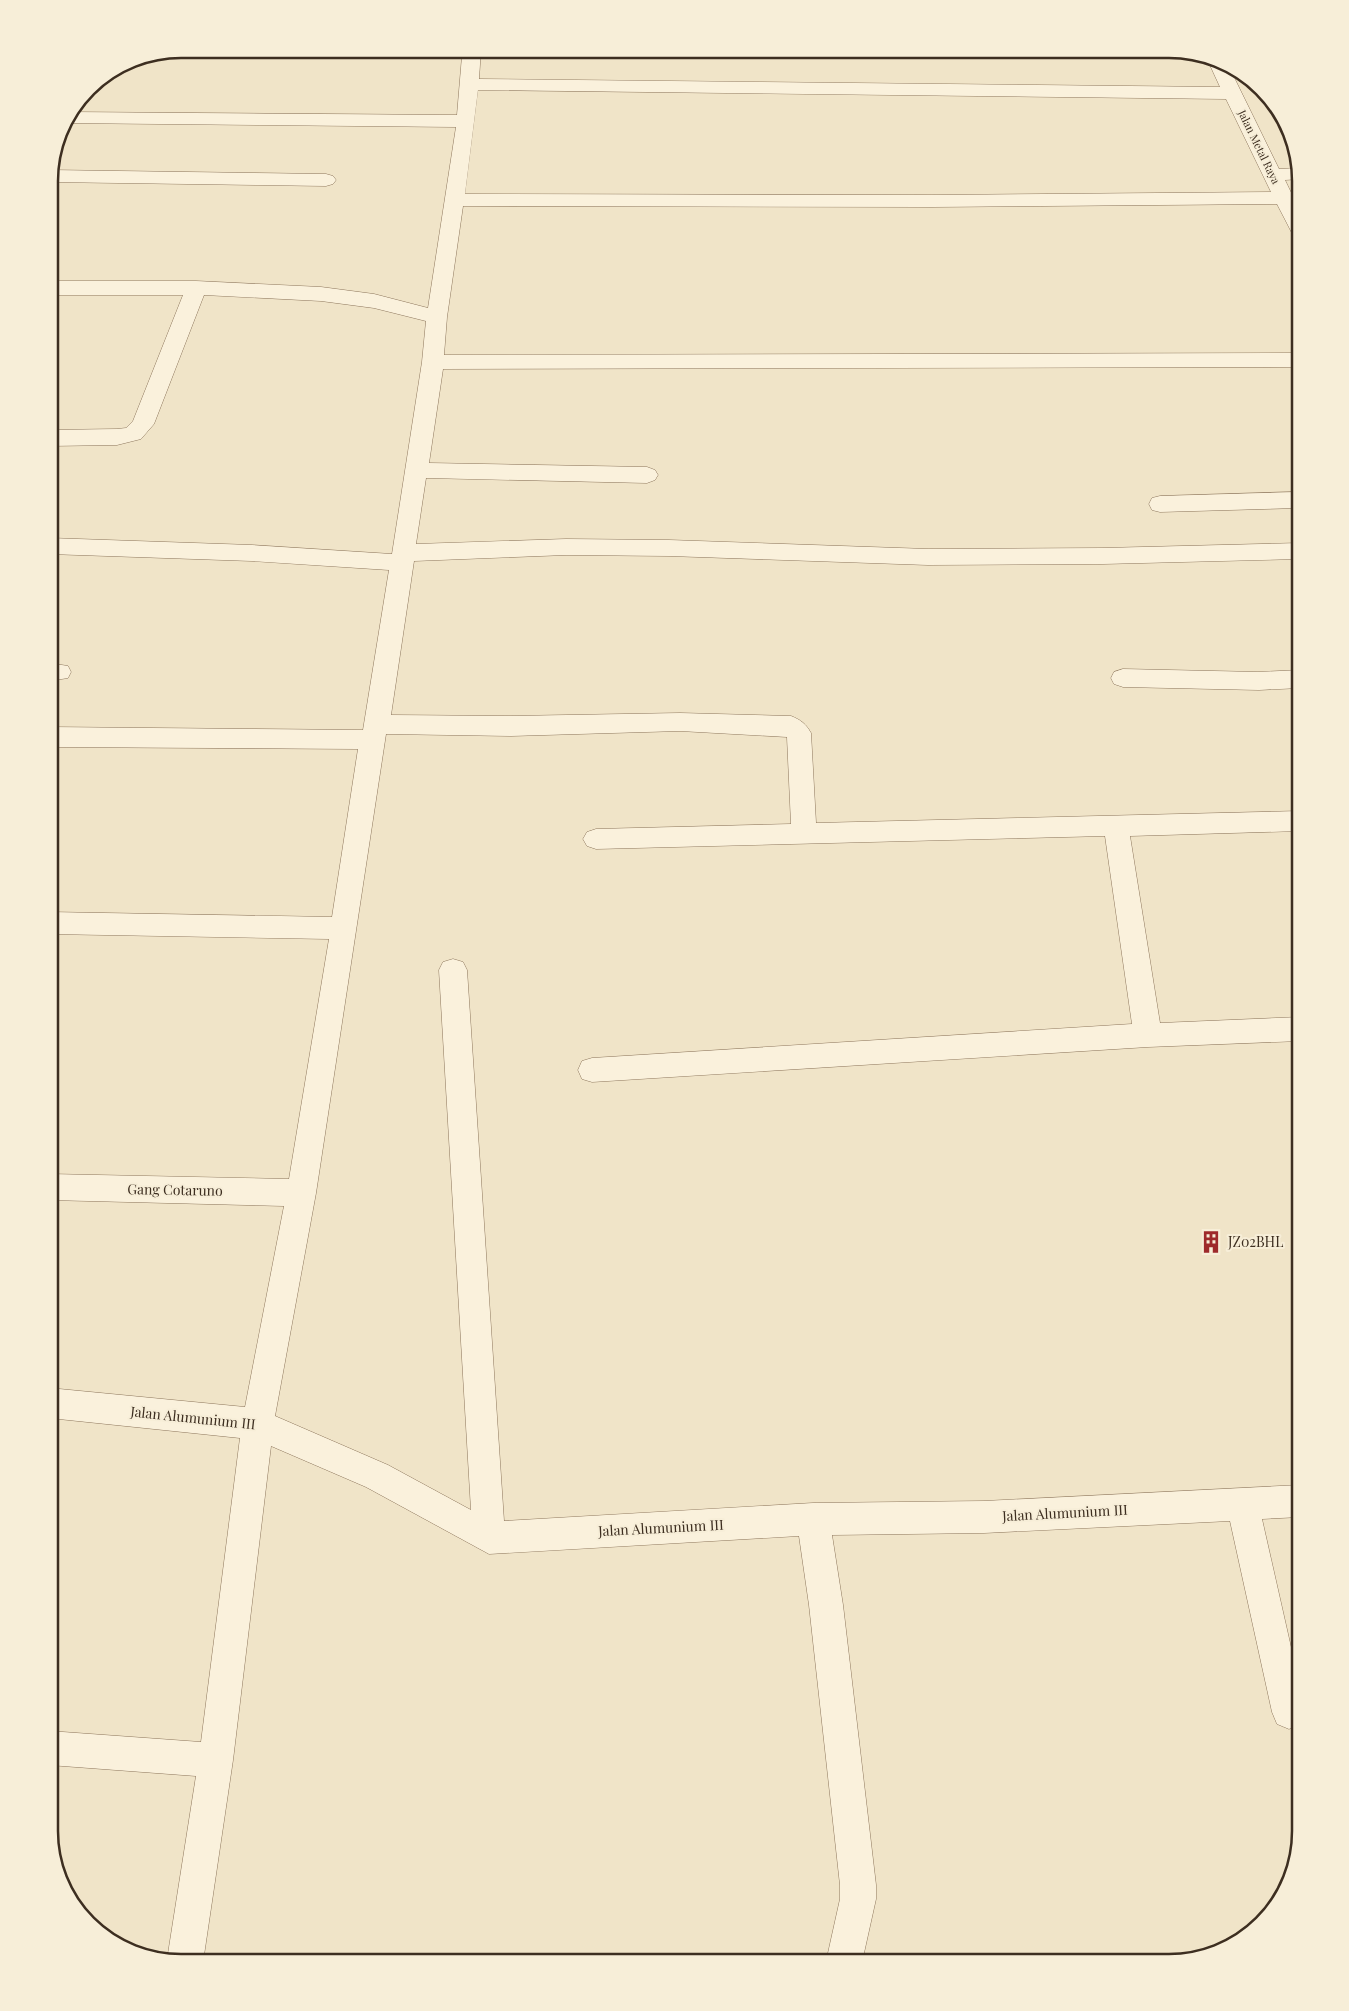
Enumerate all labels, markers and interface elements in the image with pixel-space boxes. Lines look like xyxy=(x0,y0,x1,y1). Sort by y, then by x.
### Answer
street label: Jalan Metal Raya xyxy=(1235,106,1284,187)
street label: Gang Cotaruno xyxy=(127,1179,223,1200)
building icon: JZ02BHL xyxy=(1198,1229,1224,1255)
place label: JZ02BHL xyxy=(1227,1232,1283,1251)
street label: Jalan Alumunium III xyxy=(128,1401,257,1434)
street label: Jalan Alumunium III xyxy=(1001,1500,1129,1525)
street label: Jalan Alumunium III xyxy=(597,1515,725,1540)

